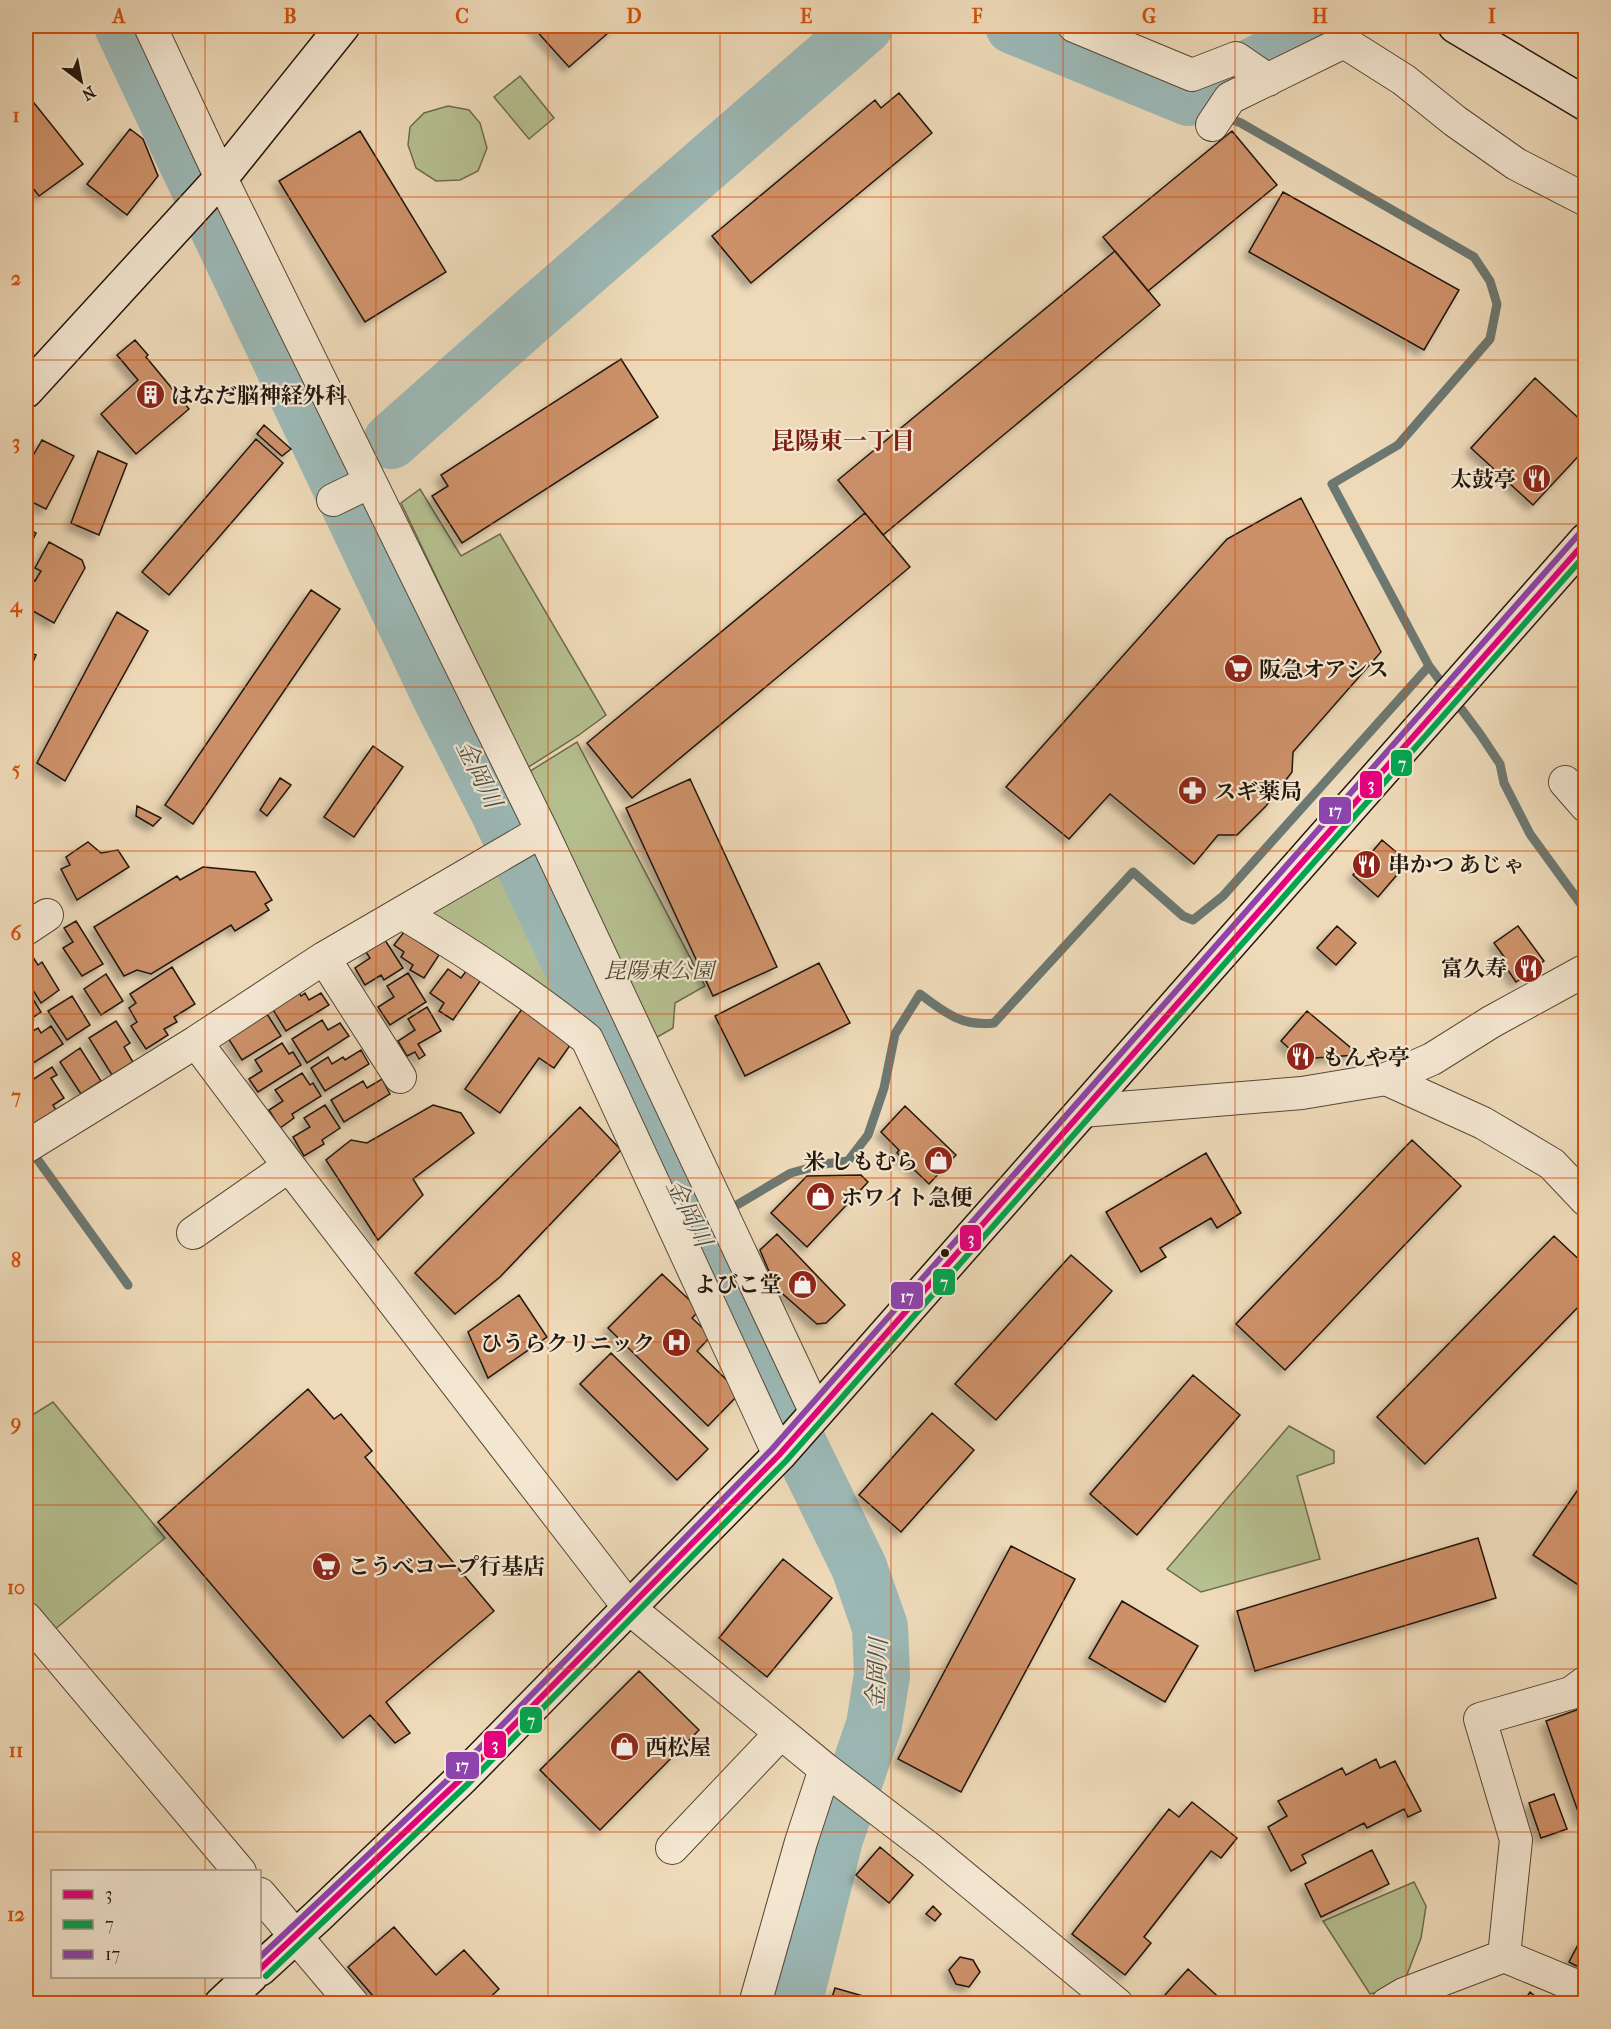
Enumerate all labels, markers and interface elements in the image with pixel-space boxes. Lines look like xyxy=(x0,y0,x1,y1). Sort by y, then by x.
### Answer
text: A xyxy=(111,5,127,28)
text: B xyxy=(283,5,297,28)
text: C xyxy=(455,5,469,28)
text: D xyxy=(626,5,642,28)
text: E xyxy=(800,5,812,28)
text: F xyxy=(971,5,983,28)
text: G xyxy=(1142,5,1156,28)
text: H xyxy=(1312,5,1328,28)
text: I xyxy=(1488,5,1496,28)
north arrow xyxy=(51,51,111,111)
text: N xyxy=(78,82,99,105)
text: 1 xyxy=(12,104,20,127)
text: 2 xyxy=(11,267,21,290)
building icon: はなだ脳神経外科 xyxy=(134,379,166,411)
place label: はなだ脳神経外科 xyxy=(171,383,347,409)
district label: 昆陽東一丁目 xyxy=(771,427,915,455)
text: 3 xyxy=(12,431,20,454)
restaurant icon: 太鼓亭 xyxy=(1521,463,1553,495)
place label: 太鼓亭 xyxy=(1450,467,1516,493)
text: 4 xyxy=(9,594,23,618)
supermarket icon: 阪急オアシス xyxy=(1222,653,1254,685)
place label: 阪急オアシス xyxy=(1259,657,1389,683)
water label: 金岡川 xyxy=(451,736,509,815)
line badge: 7 xyxy=(1390,749,1413,777)
text: 7 xyxy=(1397,754,1406,773)
text: 5 xyxy=(12,758,21,781)
line badge: 3 xyxy=(1359,770,1383,799)
pharmacy icon: スギ薬局 xyxy=(1177,775,1209,807)
text: 3 xyxy=(1368,775,1374,795)
place label: スギ薬局 xyxy=(1214,779,1302,805)
line badge: 17 xyxy=(1318,796,1352,825)
text: 17 xyxy=(1328,801,1342,820)
restaurant icon: 串かつ あじゃ xyxy=(1351,848,1383,880)
place label: 串かつ あじゃ xyxy=(1388,852,1525,878)
text: 6 xyxy=(11,922,23,945)
restaurant icon: 富久寿 xyxy=(1512,952,1544,984)
place label: 富久寿 xyxy=(1441,956,1507,982)
park label: 昆陽東公園 xyxy=(604,958,717,984)
restaurant icon: もんや亭 xyxy=(1285,1041,1317,1073)
place label: もんや亭 xyxy=(1322,1045,1410,1071)
text: 7 xyxy=(10,1085,21,1108)
shop icon: 米 しもむら xyxy=(923,1145,955,1177)
place label: 米 しもむら xyxy=(803,1149,918,1175)
water label: 金岡川 xyxy=(661,1175,719,1254)
shop icon: ホワイト急便 xyxy=(804,1181,836,1213)
place label: ホワイト急便 xyxy=(841,1185,972,1211)
line badge: 3 xyxy=(959,1224,982,1252)
text: 3 xyxy=(968,1229,974,1249)
unlabelled marker xyxy=(939,1247,951,1259)
text: 8 xyxy=(11,1249,21,1272)
shop icon: よびこ堂 xyxy=(787,1268,819,1300)
line badge: 7 xyxy=(932,1268,956,1296)
place label: よびこ堂 xyxy=(694,1272,782,1298)
text: 7 xyxy=(939,1273,948,1292)
line badge: 17 xyxy=(890,1281,924,1310)
text: 17 xyxy=(900,1287,914,1306)
hospital icon: ひうらクリニック xyxy=(660,1327,692,1359)
place label: ひうらクリニック xyxy=(480,1331,655,1357)
text: 9 xyxy=(10,1412,21,1435)
supermarket icon: こうべコープ行基店 xyxy=(311,1550,343,1582)
place label: こうべコープ行基店 xyxy=(348,1554,545,1580)
text: 10 xyxy=(7,1576,25,1599)
water label: 金岡川 xyxy=(861,1634,893,1711)
line badge: 7 xyxy=(519,1706,543,1734)
text: 7 xyxy=(526,1711,535,1730)
line badge: 3 xyxy=(483,1730,507,1759)
shop icon: 西松屋 xyxy=(608,1731,640,1763)
text: 3 xyxy=(492,1735,498,1755)
place label: 西松屋 xyxy=(645,1735,711,1761)
text: 11 xyxy=(9,1739,23,1762)
line badge: 17 xyxy=(445,1751,480,1780)
text: 17 xyxy=(455,1756,469,1775)
legend xyxy=(51,1870,261,1978)
text: 3 xyxy=(105,1884,112,1905)
text: 12 xyxy=(7,1903,25,1926)
text: 7 xyxy=(105,1914,114,1935)
text: 17 xyxy=(105,1944,120,1965)

